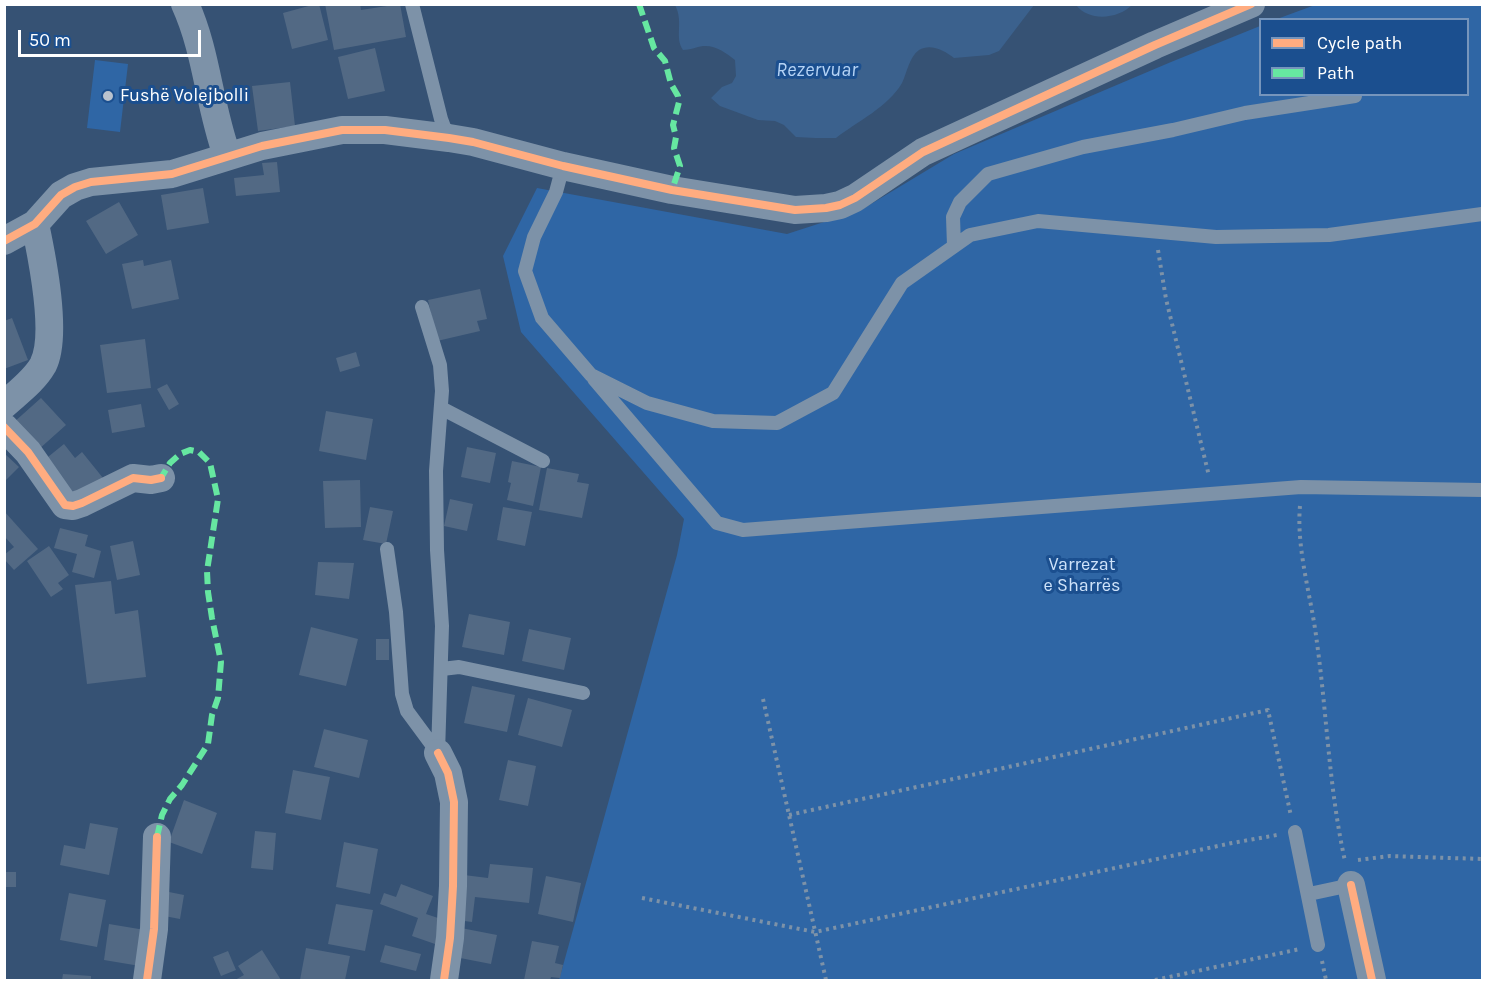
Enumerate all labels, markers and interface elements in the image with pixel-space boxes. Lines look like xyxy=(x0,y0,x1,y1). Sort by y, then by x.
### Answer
scale bar xyxy=(21,18,204,56)
legend xyxy=(1259,18,1469,96)
text: 50 m xyxy=(29,29,71,51)
text: Cycle path xyxy=(1317,32,1402,54)
water label: Rezervuar xyxy=(776,58,858,82)
text: Path xyxy=(1317,62,1355,84)
place label: Fushë Volejbolli xyxy=(120,85,249,107)
marker: Fushë Volejbolli xyxy=(101,89,115,103)
park label: Varrezat e Sharrës xyxy=(1044,554,1120,596)

